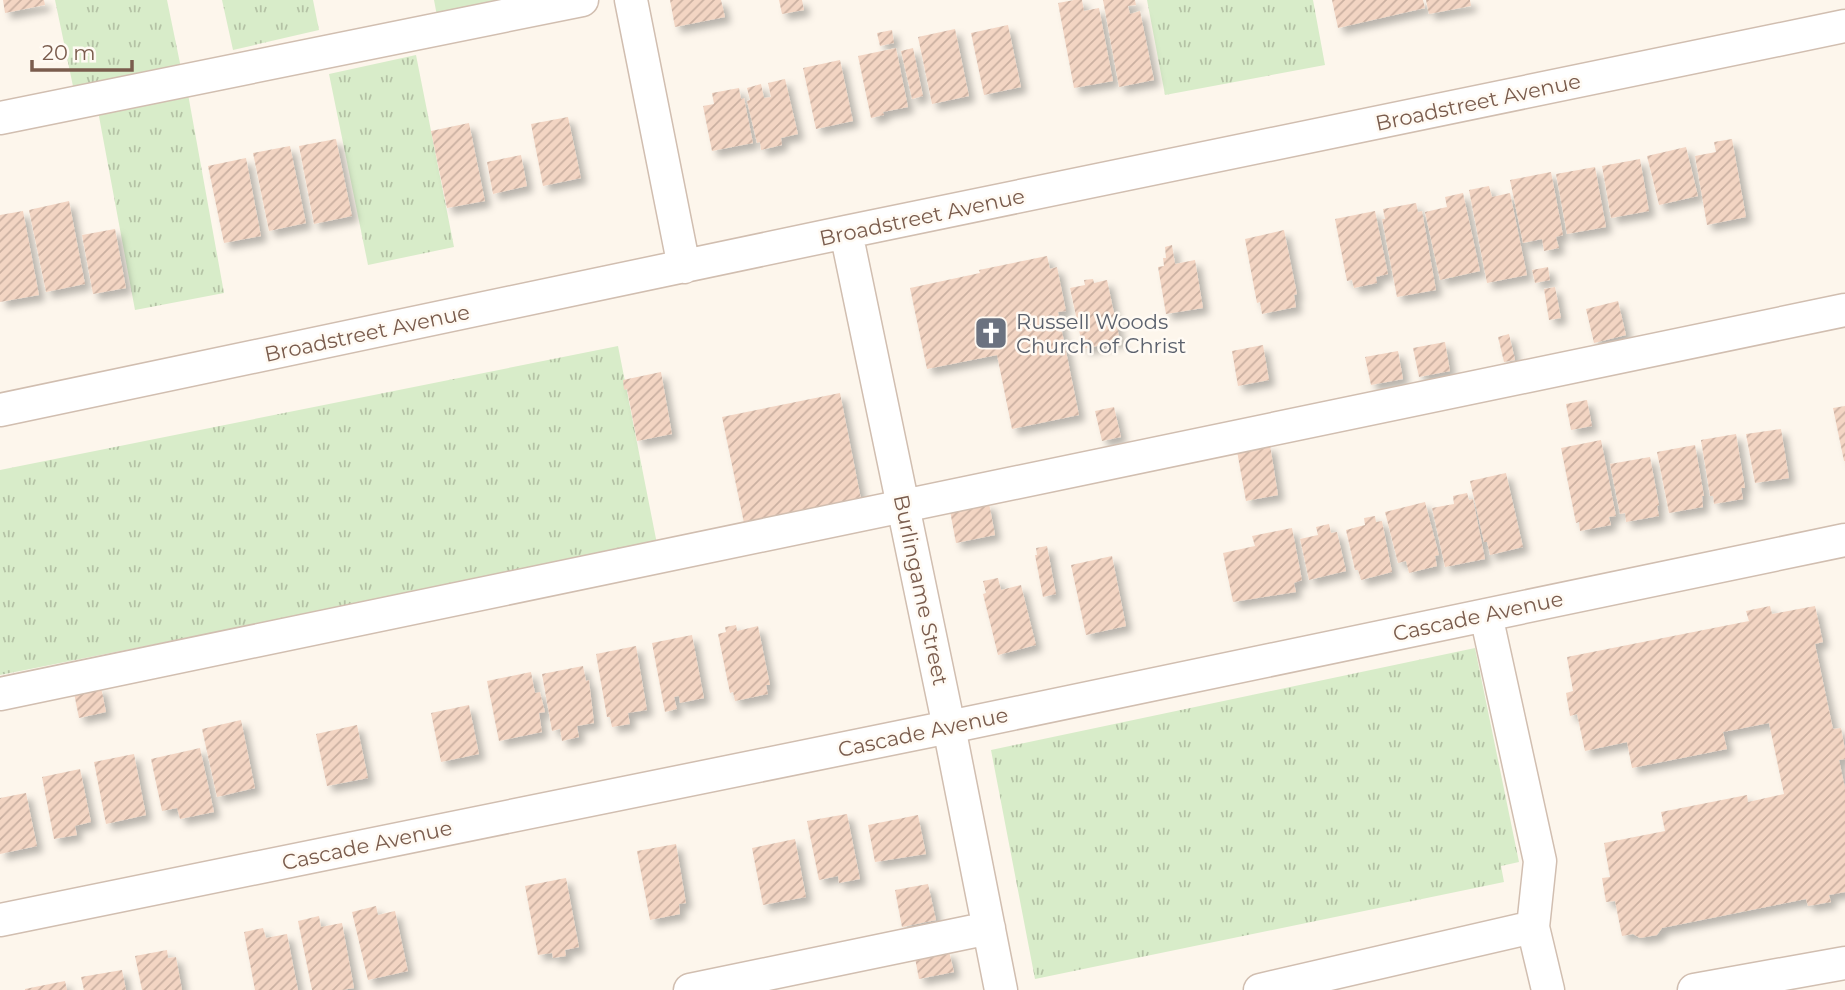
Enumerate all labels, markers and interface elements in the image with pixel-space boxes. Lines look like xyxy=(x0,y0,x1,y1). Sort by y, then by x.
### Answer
scale bar xyxy=(32,28,131,72)
text: 20 m xyxy=(42,40,96,65)
street label: Broadstreet Avenue xyxy=(1373,68,1583,136)
street label: Broadstreet Avenue xyxy=(817,183,1027,251)
street label: Broadstreet Avenue xyxy=(262,299,472,367)
place label: Russell Woods Church of Christ xyxy=(1016,309,1186,358)
church icon: Russell Woods Church of Christ xyxy=(972,314,1010,352)
street label: Burlingame Street xyxy=(889,492,953,688)
street label: Cascade Avenue xyxy=(1391,586,1565,646)
street label: Cascade Avenue xyxy=(836,702,1010,762)
street label: Cascade Avenue xyxy=(280,815,454,875)

